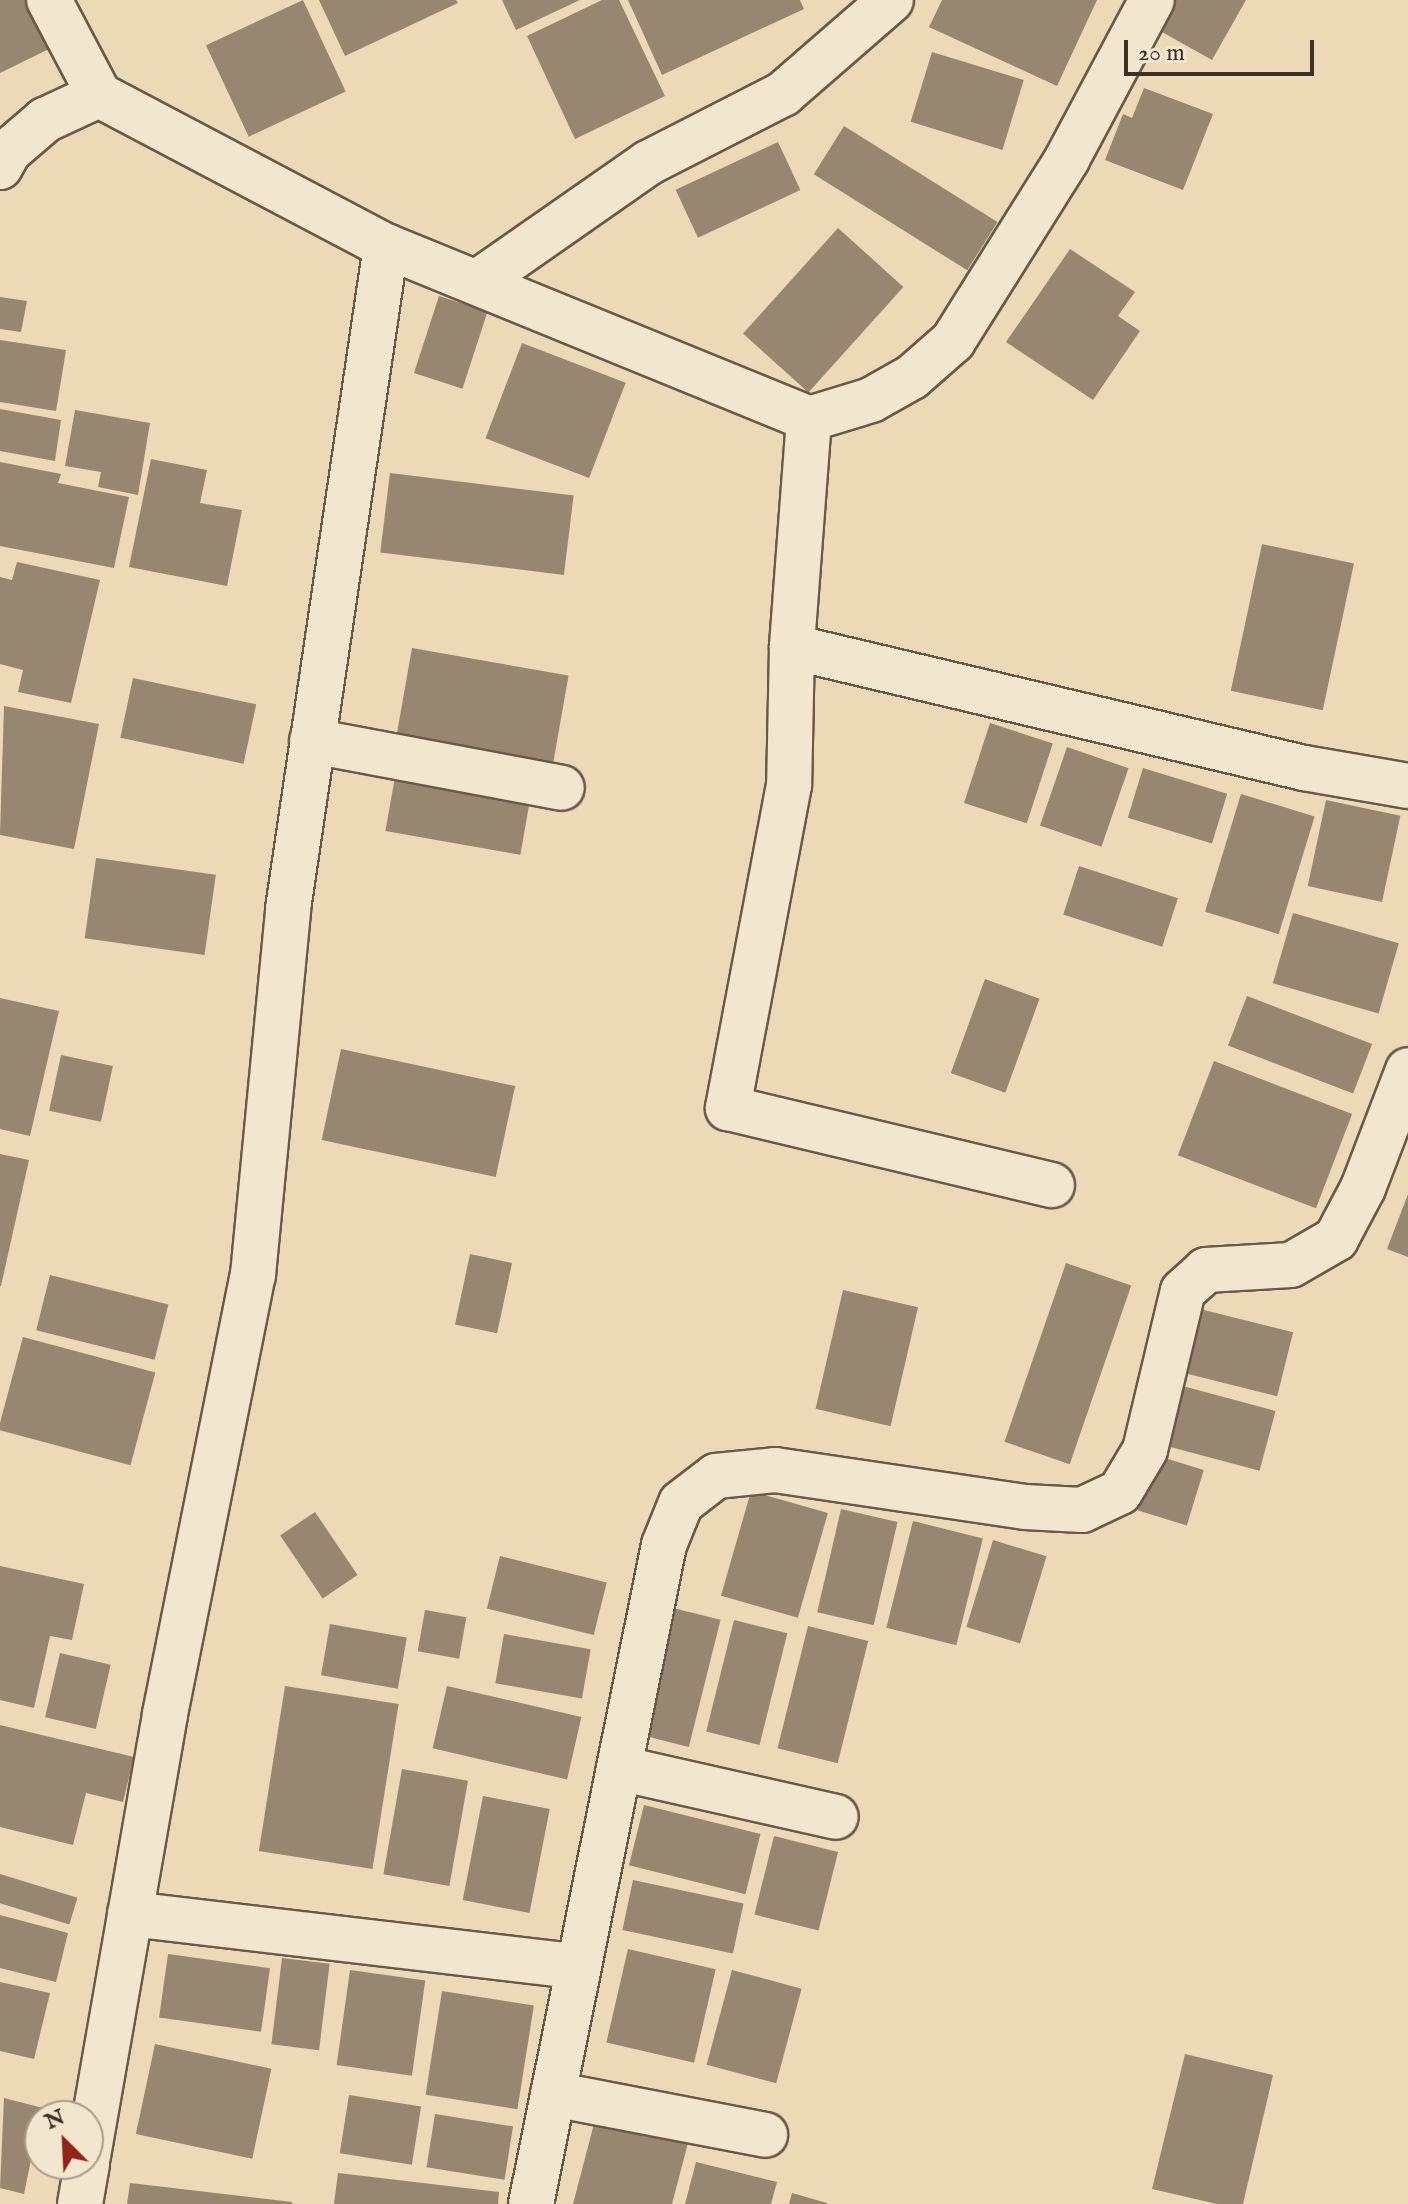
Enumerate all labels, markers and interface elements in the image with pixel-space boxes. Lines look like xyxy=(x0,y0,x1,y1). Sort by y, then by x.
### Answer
scale bar xyxy=(1128,24,1318,74)
text: 20 m xyxy=(1138,38,1185,69)
north arrow xyxy=(24,2100,104,2180)
text: N xyxy=(41,2103,69,2137)

